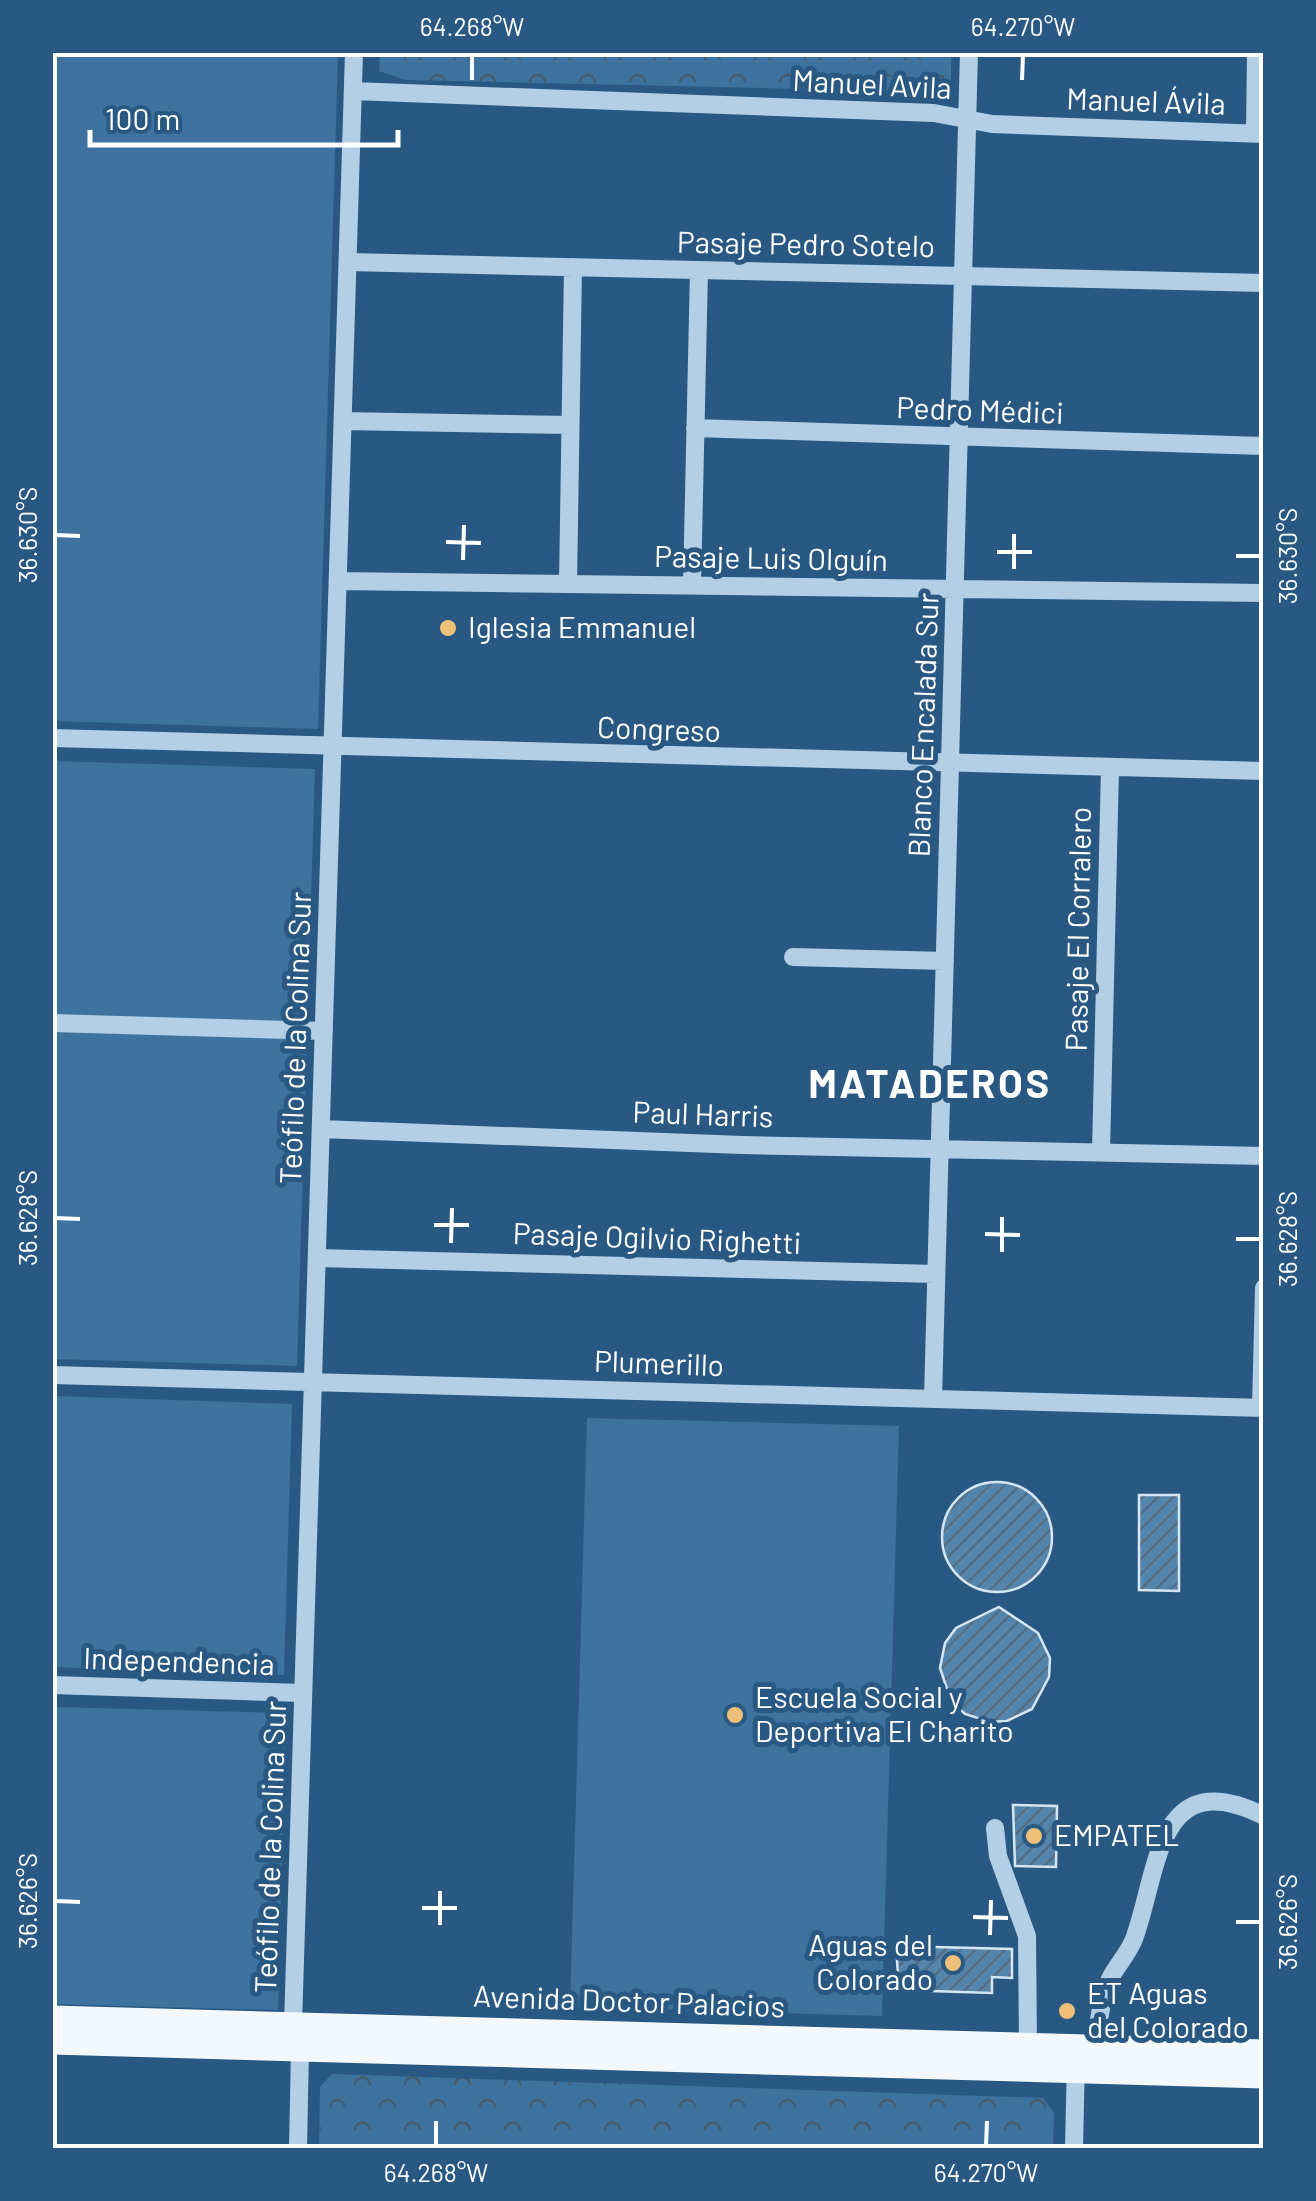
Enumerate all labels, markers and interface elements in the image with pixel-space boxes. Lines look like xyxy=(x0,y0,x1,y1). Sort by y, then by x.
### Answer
text: 64.268°W xyxy=(420,11,524,41)
text: 64.270°W xyxy=(971,11,1075,41)
street label: Manuel Avila xyxy=(792,61,953,105)
street label: Manuel Ávila xyxy=(1066,79,1226,121)
scale bar xyxy=(90,85,398,147)
text: 100 m xyxy=(105,100,180,136)
street label: Pasaje Pedro Sotelo xyxy=(677,223,935,263)
street label: Pedro Médici xyxy=(896,388,1064,430)
text: 36.630°S xyxy=(12,487,42,583)
text: 36.630°S xyxy=(1272,508,1302,604)
street label: Pasaje Luis Olguín xyxy=(654,537,888,577)
street label: Blanco Encalada Sur xyxy=(899,592,945,858)
place label: Iglesia Emmanuel xyxy=(468,608,696,644)
marker: Iglesia Emmanuel xyxy=(437,617,459,639)
street label: Congreso xyxy=(596,708,722,748)
street label: Pasaje El Corralero xyxy=(1057,806,1097,1052)
street label: Teófilo de la Colina Sur xyxy=(271,891,317,1185)
district label: MATADEROS xyxy=(808,1058,1052,1106)
street label: Paul Harris xyxy=(632,1093,774,1133)
text: 36.628°S xyxy=(12,1170,42,1266)
text: 36.628°S xyxy=(1272,1191,1302,1287)
street label: Pasaje Ogilvio Righetti xyxy=(512,1214,802,1260)
street label: Plumerillo xyxy=(593,1342,725,1382)
street label: Independencia xyxy=(83,1639,275,1681)
place label: Escuela Social y Deportiva El Charito xyxy=(755,1678,1014,1748)
street label: Teófilo de la Colina Sur xyxy=(246,1700,292,1994)
marker: Escuela Social y Deportiva El Charito xyxy=(724,1704,746,1726)
place label: EMPATEL xyxy=(1054,1816,1179,1852)
marker: EMPATEL xyxy=(1023,1825,1045,1847)
text: 36.626°S xyxy=(12,1853,42,1949)
text: 36.626°S xyxy=(1272,1874,1302,1970)
place label: Aguas del Colorado xyxy=(808,1926,933,1996)
marker: Aguas del Colorado xyxy=(942,1952,964,1974)
place label: ET Aguas del Colorado xyxy=(1087,1974,1249,2044)
street label: Avenida Doctor Palacios xyxy=(472,1977,786,2023)
marker: ET Aguas del Colorado xyxy=(1056,2000,1078,2022)
text: 64.268°W xyxy=(384,2157,488,2187)
text: 64.270°W xyxy=(934,2157,1038,2187)

